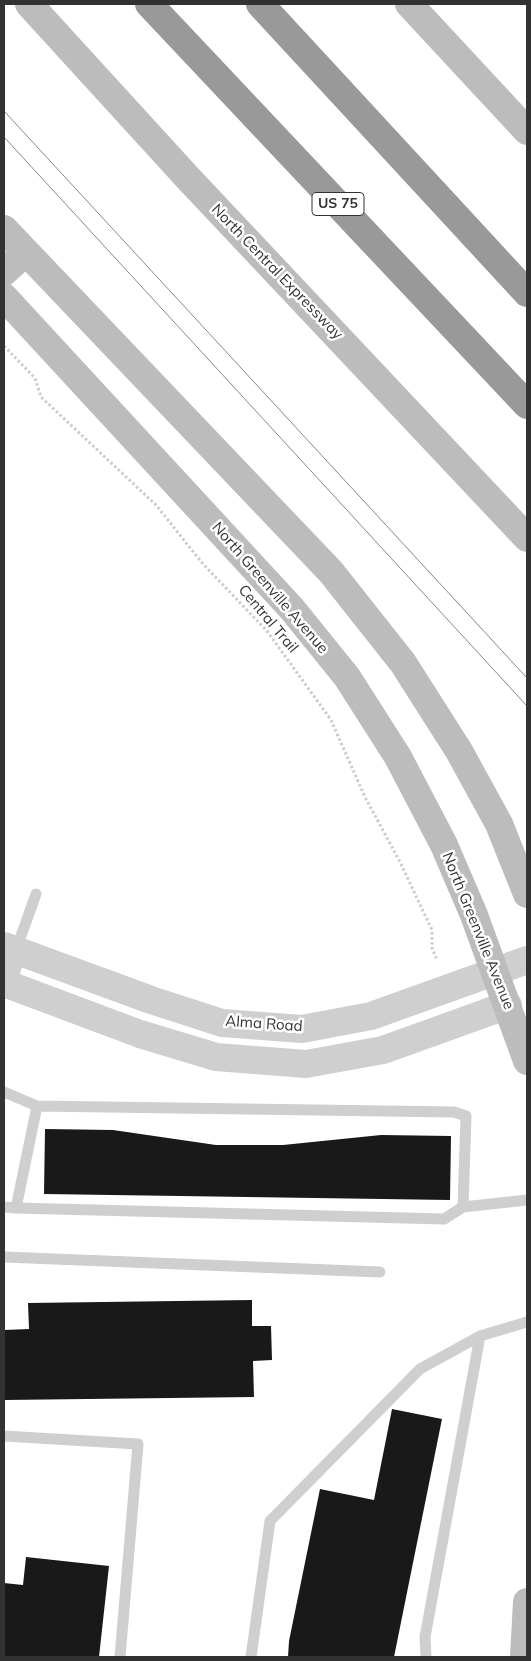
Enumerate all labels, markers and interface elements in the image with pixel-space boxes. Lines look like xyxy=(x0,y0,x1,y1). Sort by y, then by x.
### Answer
road number: US 75 xyxy=(312,192,364,215)
street label: North Central Expressway xyxy=(208,201,346,343)
street label: North Greenville Avenue xyxy=(208,519,332,657)
street label: Central Trail xyxy=(234,581,302,657)
street label: North Greenville Avenue xyxy=(438,850,518,1012)
street label: Alma Road xyxy=(225,1012,303,1036)

